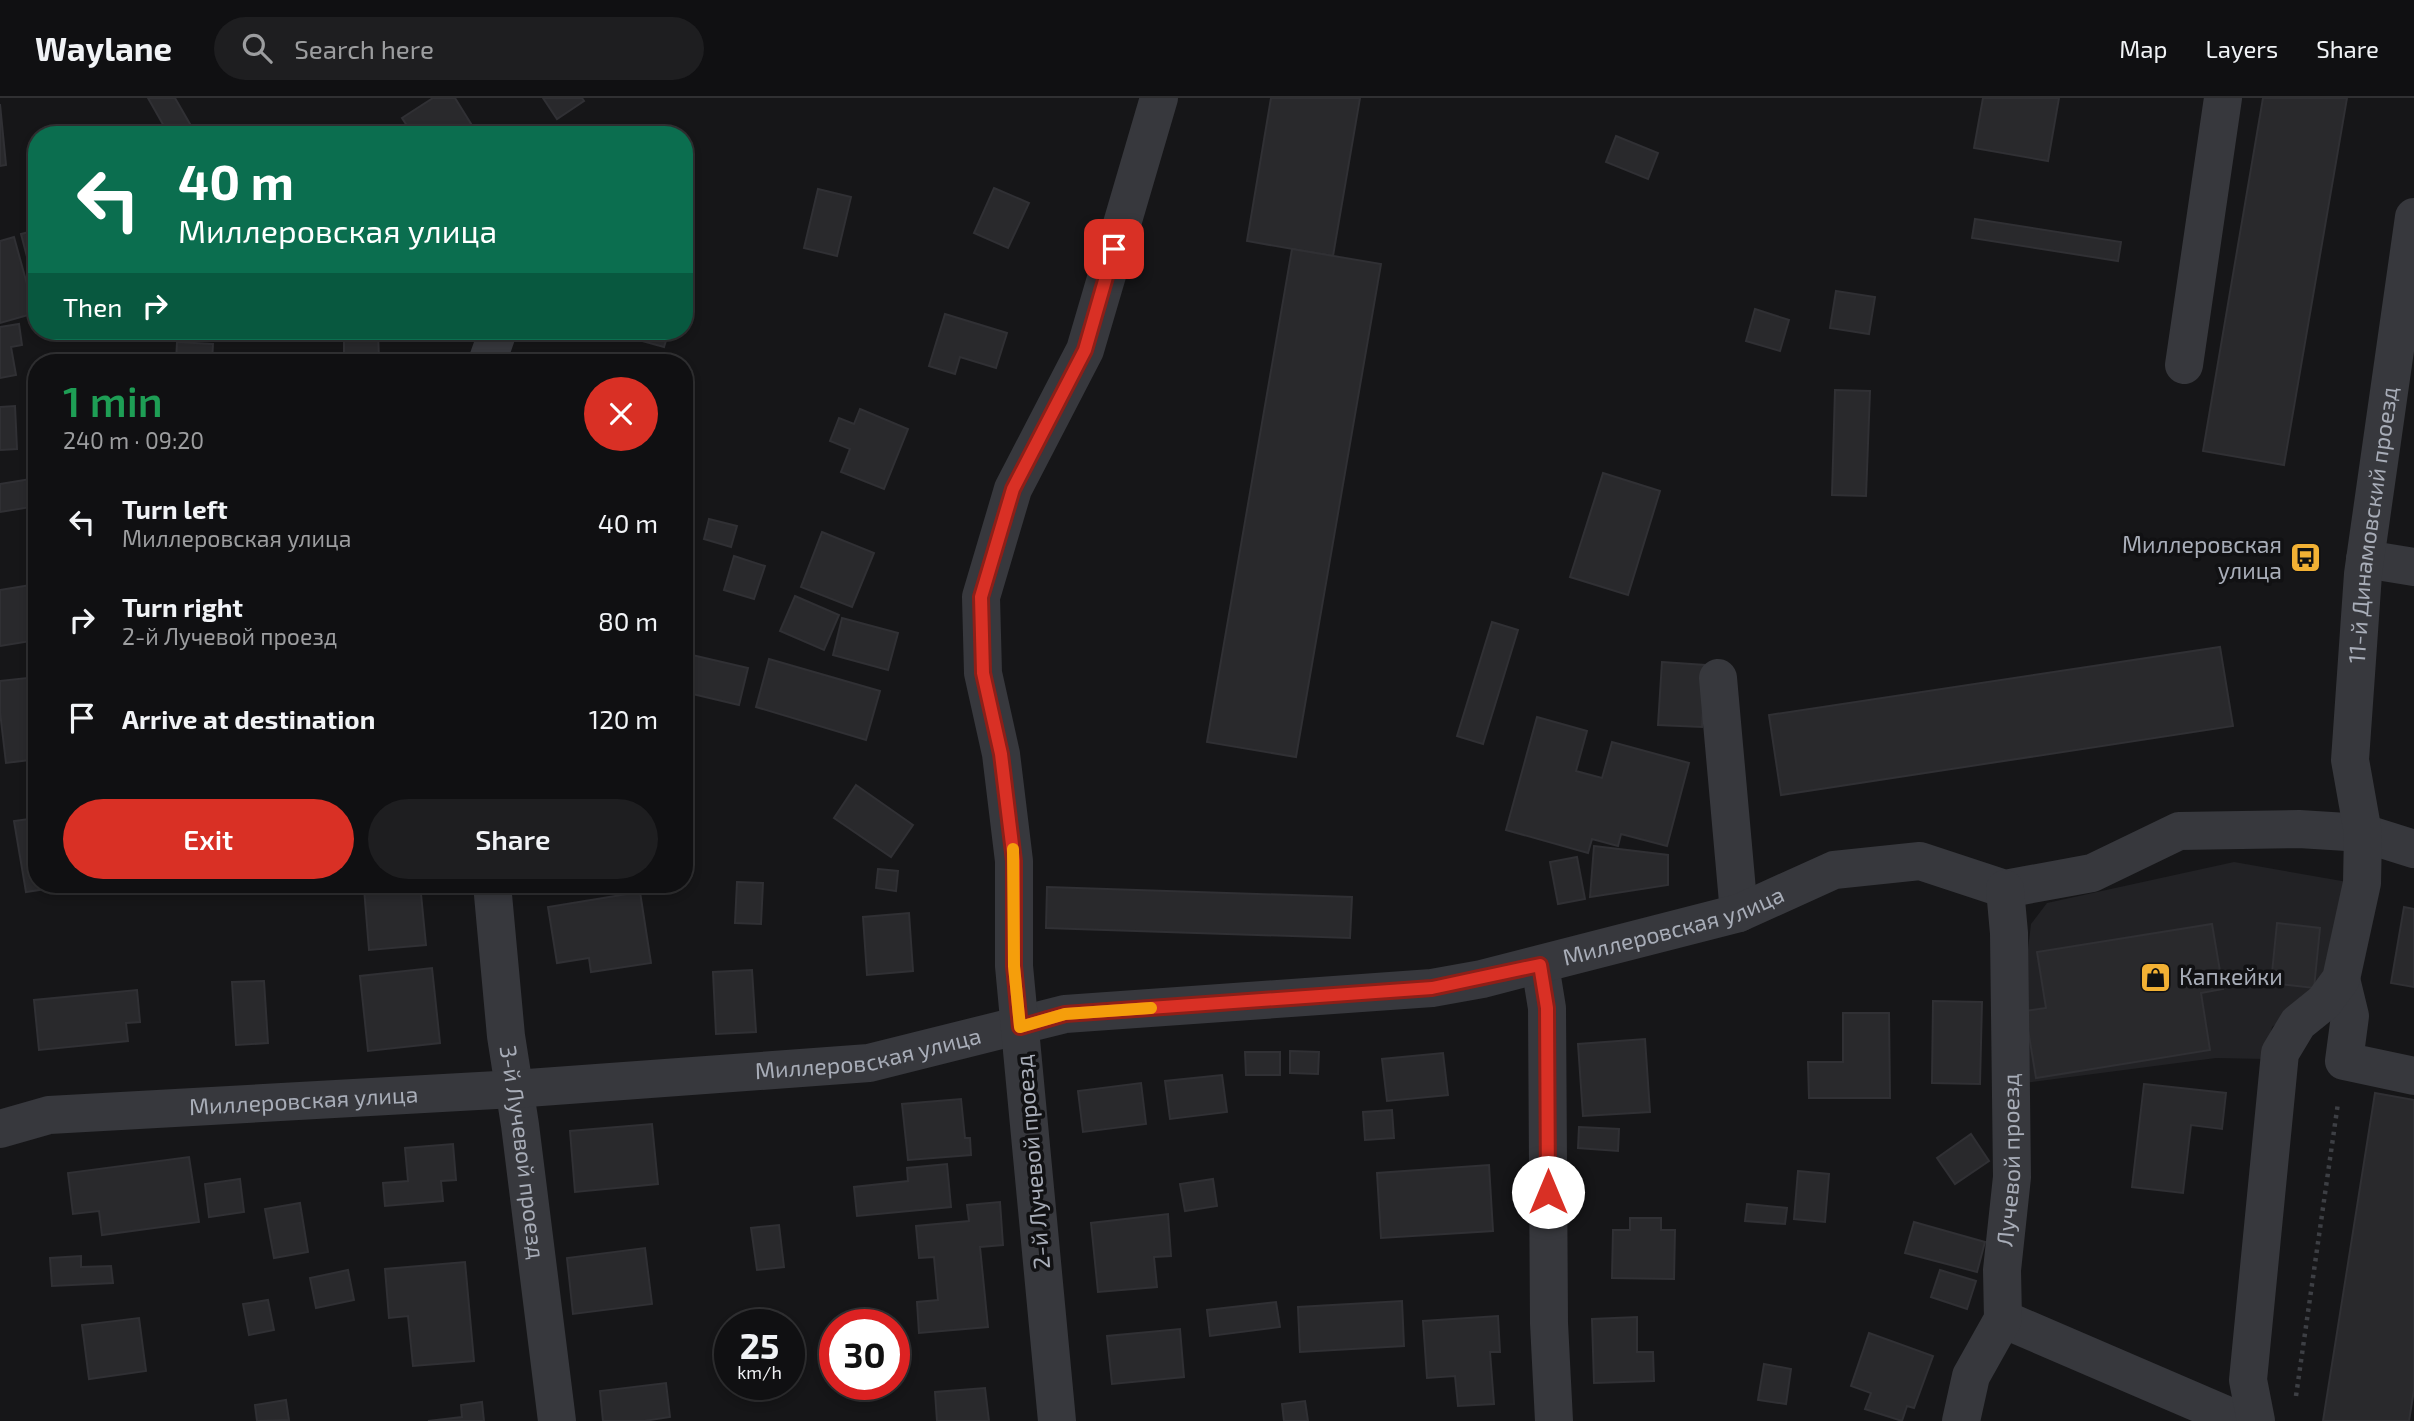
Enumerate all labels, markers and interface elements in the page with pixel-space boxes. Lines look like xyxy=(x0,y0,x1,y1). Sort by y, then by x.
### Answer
search box xyxy=(214,17,704,80)
text: Waylane xyxy=(35,28,172,68)
icon: search xyxy=(238,29,276,67)
text: Search here xyxy=(294,33,434,64)
text: Map xyxy=(2119,34,2167,63)
text: Layers xyxy=(2205,34,2278,63)
text: Share xyxy=(2316,34,2379,63)
text: 40 m xyxy=(178,151,294,210)
icon: left xyxy=(63,154,154,245)
text: Миллеровская улица xyxy=(178,211,497,249)
pin xyxy=(1084,219,1144,279)
icon: arrive xyxy=(1095,230,1133,268)
icon: right xyxy=(136,287,174,325)
text: Then xyxy=(63,291,122,322)
text: 1 min xyxy=(63,375,163,425)
button: close xyxy=(584,377,658,451)
street label: 11-й Динамовский проезд xyxy=(2342,385,2403,664)
text: 240 m · 09:20 xyxy=(63,426,204,454)
text: Turn left xyxy=(122,493,228,524)
icon: left xyxy=(63,503,101,541)
text: 40 m xyxy=(598,507,658,538)
text: Миллеровская улица xyxy=(122,524,351,552)
place label: Миллеровская улица xyxy=(2122,530,2282,585)
bus stop icon: Миллеровская улица xyxy=(2288,541,2322,575)
text: Turn right xyxy=(122,591,243,622)
icon: right xyxy=(63,601,101,639)
text: 80 m xyxy=(598,605,658,636)
text: 2-й Лучевой проезд xyxy=(122,622,337,650)
icon: arrive xyxy=(63,699,101,737)
text: Arrive at destination xyxy=(122,703,375,734)
text: 120 m xyxy=(589,703,658,734)
button: Exit xyxy=(63,799,354,879)
button: Share xyxy=(368,799,658,879)
street label: Миллеровская улица xyxy=(1559,880,1788,971)
shop icon: Капкейки xyxy=(2139,960,2173,994)
place label: Капкейки xyxy=(2179,962,2283,990)
street label: Миллеровская улица xyxy=(754,1021,984,1084)
street label: 3-й Лучевой проезд xyxy=(495,1043,552,1260)
street label: 2-й Лучевой проезд xyxy=(1009,1054,1056,1271)
street label: Лучевой проезд xyxy=(1990,1073,2025,1248)
street label: Миллеровская улица xyxy=(188,1079,419,1120)
position arrow xyxy=(1511,1155,1585,1229)
speed limit sign: 30 xyxy=(819,1309,910,1400)
text: 25 xyxy=(740,1324,779,1366)
text: km/h xyxy=(737,1361,782,1383)

